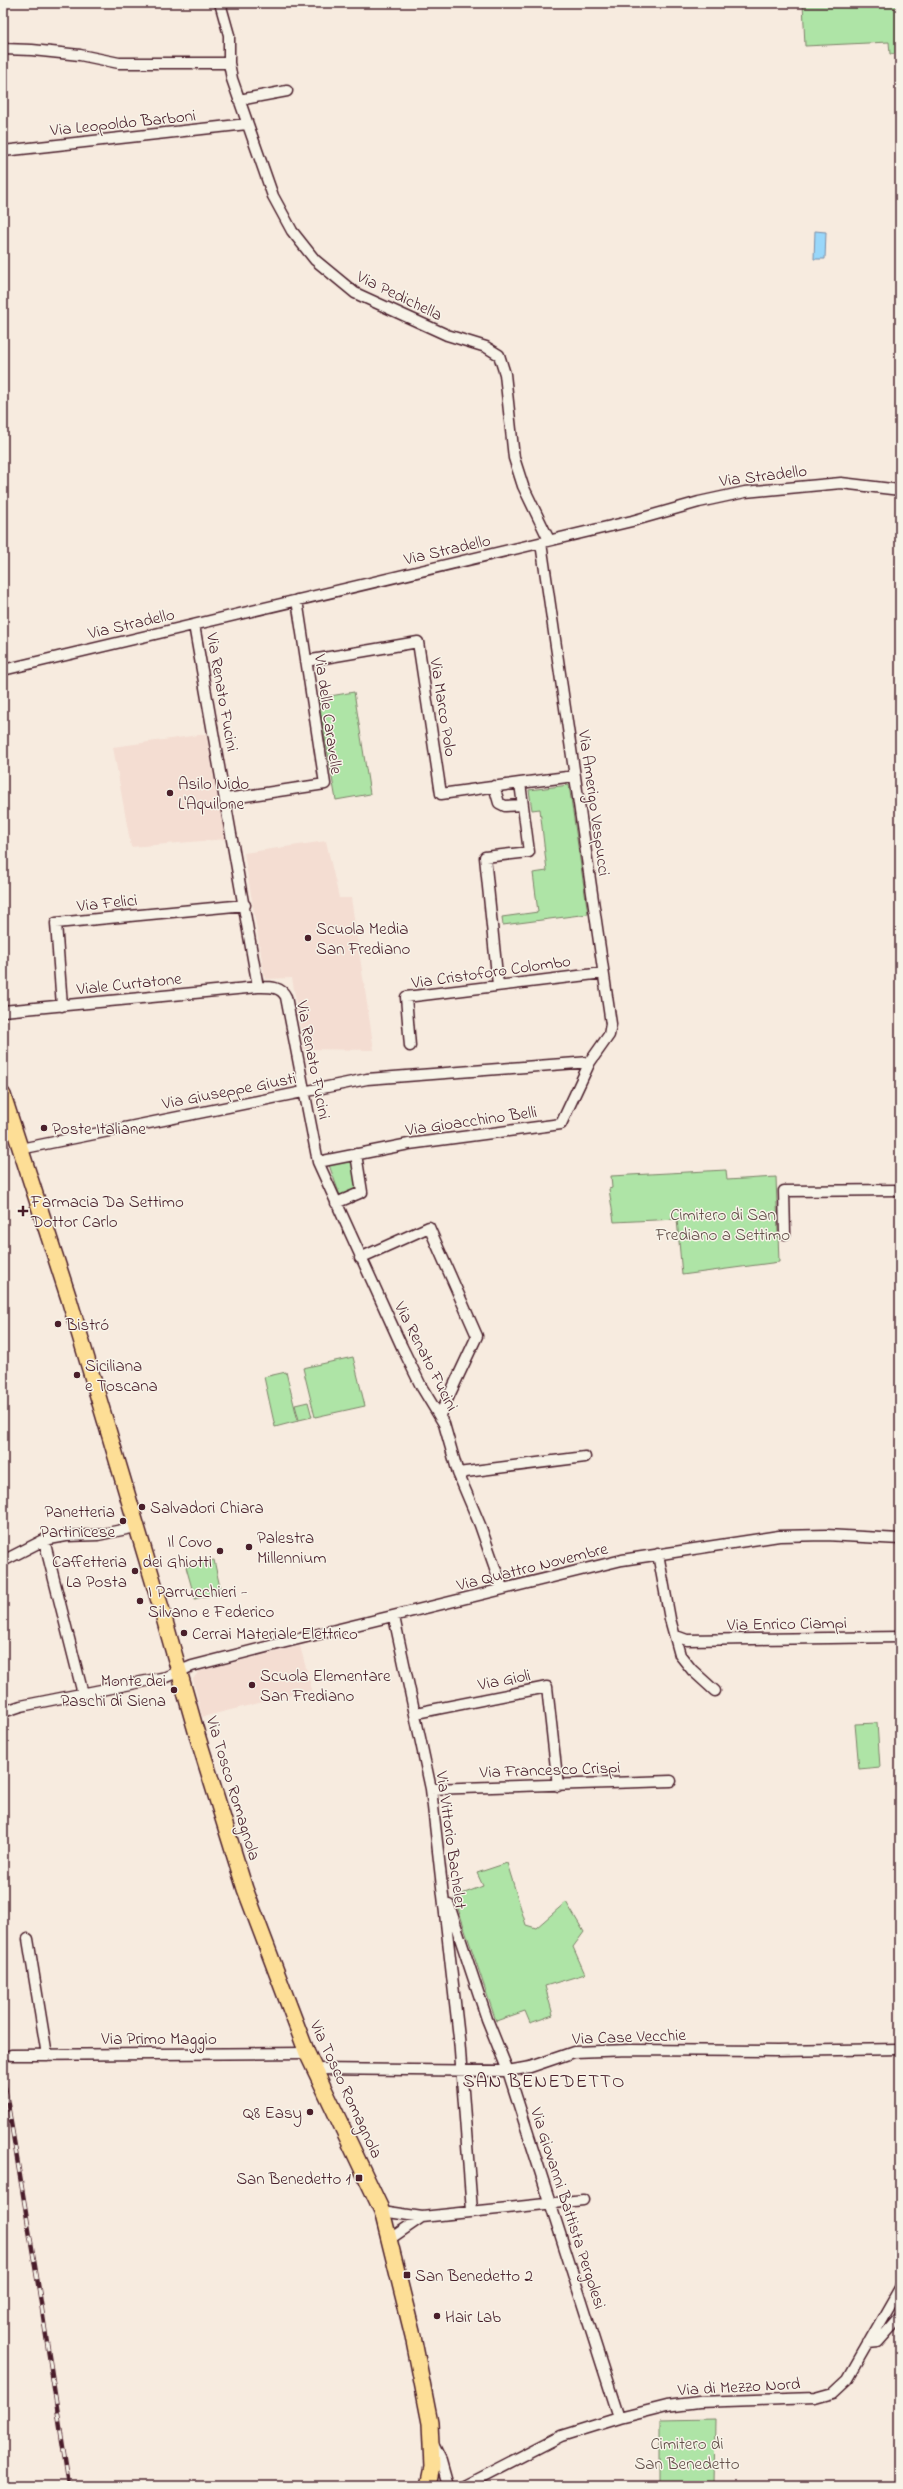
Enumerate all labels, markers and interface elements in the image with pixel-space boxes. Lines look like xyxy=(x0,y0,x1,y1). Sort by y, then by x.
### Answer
street label: Via Leopoldo Barboni xyxy=(48,103,197,144)
street label: Via Pedichella xyxy=(351,264,446,328)
street label: Via Stradello xyxy=(717,459,809,494)
street label: Via Stradello xyxy=(401,528,493,573)
street label: Via Stradello xyxy=(85,602,177,647)
street label: Via Renato Fucini xyxy=(199,630,244,754)
street label: Via delle Caravelle xyxy=(307,652,348,776)
street label: Via Marco Polo xyxy=(422,655,463,759)
street label: Via Amerigo Vespucci xyxy=(569,728,616,878)
place label: Asilo Nido L'Aquilone xyxy=(178,772,249,817)
marker: Asilo Nido L'Aquilone xyxy=(165,788,175,798)
street label: Via Felici xyxy=(75,888,139,919)
place label: Scuola Media San Frediano xyxy=(316,917,410,962)
marker: Scuola Media San Frediano xyxy=(303,933,313,943)
street label: Via Cristoforo Colombo xyxy=(409,949,573,996)
street label: Viale Curtatone xyxy=(74,967,183,1003)
street label: Via Renato Fucini xyxy=(289,998,336,1122)
street label: Via Giuseppe Giusti xyxy=(159,1066,299,1117)
street label: Via Gioacchino Belli xyxy=(403,1100,539,1143)
place label: Poste Italiane xyxy=(52,1117,146,1142)
marker: Poste Italiane xyxy=(39,1123,49,1133)
place label: Farmacia Da Settimo Dottor Carlo xyxy=(30,1190,184,1235)
park label: Cimitero di San Frediano a Settimo xyxy=(655,1203,790,1248)
marker: Farmacia Da Settimo Dottor Carlo xyxy=(18,1206,28,1216)
street label: Via Renato Fucini xyxy=(387,1297,464,1416)
place label: Bistró xyxy=(65,1313,109,1338)
marker: Bistró xyxy=(53,1319,63,1329)
place label: Siciliana e Toscana xyxy=(85,1354,158,1399)
marker: Siciliana e Toscana xyxy=(72,1370,82,1380)
place label: Salvadori Chiara xyxy=(150,1496,264,1521)
place label: Panetteria Partinicese xyxy=(40,1500,115,1545)
marker: Salvadori Chiara xyxy=(137,1502,147,1512)
marker: Panetteria Partinicese xyxy=(118,1516,128,1526)
place label: Palestra Millennium xyxy=(257,1526,326,1571)
place label: Il Covo dei Ghiotti xyxy=(142,1530,212,1575)
street label: Via Quattro Novembre xyxy=(453,1536,611,1599)
marker: Palestra Millennium xyxy=(244,1542,254,1552)
marker: Il Covo dei Ghiotti xyxy=(215,1546,225,1556)
place label: Caffetteria La Posta xyxy=(52,1550,127,1595)
marker: Caffetteria La Posta xyxy=(130,1566,140,1576)
place label: I Parrucchieri - Silvano e Federico xyxy=(148,1580,275,1625)
marker: I Parrucchieri - Silvano e Federico xyxy=(135,1596,145,1606)
street label: Via Enrico Ciampi xyxy=(726,1611,847,1638)
place label: Cerrai Materiale Elettrico xyxy=(192,1622,358,1647)
marker: Cerrai Materiale Elettrico xyxy=(179,1628,189,1638)
street label: Via Gioli xyxy=(475,1663,533,1698)
place label: Scuola Elementare San Frediano xyxy=(260,1664,391,1709)
place label: Monte dei Paschi di Siena xyxy=(60,1669,166,1714)
marker: Scuola Elementare San Frediano xyxy=(247,1680,257,1690)
marker: Monte dei Paschi di Siena xyxy=(169,1685,179,1695)
street label: Via Tosco Romagnola xyxy=(197,1712,266,1864)
street label: Via Francesco Crispi xyxy=(478,1756,621,1785)
street label: Via Vittorio Bachelet xyxy=(428,1769,473,1911)
street label: Via Tosco Romagnola xyxy=(300,2016,389,2164)
street label: Via Case Vecchie xyxy=(571,2023,687,2052)
street label: Via Primo Maggio xyxy=(100,2027,217,2054)
district label: SAN BENEDETTO xyxy=(463,2069,625,2096)
place label: Q8 Easy xyxy=(243,2101,302,2127)
street label: Via Giovanni Battista Pergolesi xyxy=(521,2104,612,2313)
marker: Q8 Easy xyxy=(305,2107,315,2117)
place label: San Benedetto 1 xyxy=(236,2167,352,2192)
marker: San Benedetto 1 xyxy=(354,2173,364,2183)
place label: San Benedetto 2 xyxy=(415,2264,533,2289)
marker: San Benedetto 2 xyxy=(402,2270,412,2280)
place label: Hair Lab xyxy=(445,2305,501,2330)
marker: Hair Lab xyxy=(432,2311,442,2321)
street label: Via di Mezzo Nord xyxy=(676,2372,801,2403)
park label: Cimitero di San Benedetto xyxy=(634,2432,740,2477)

